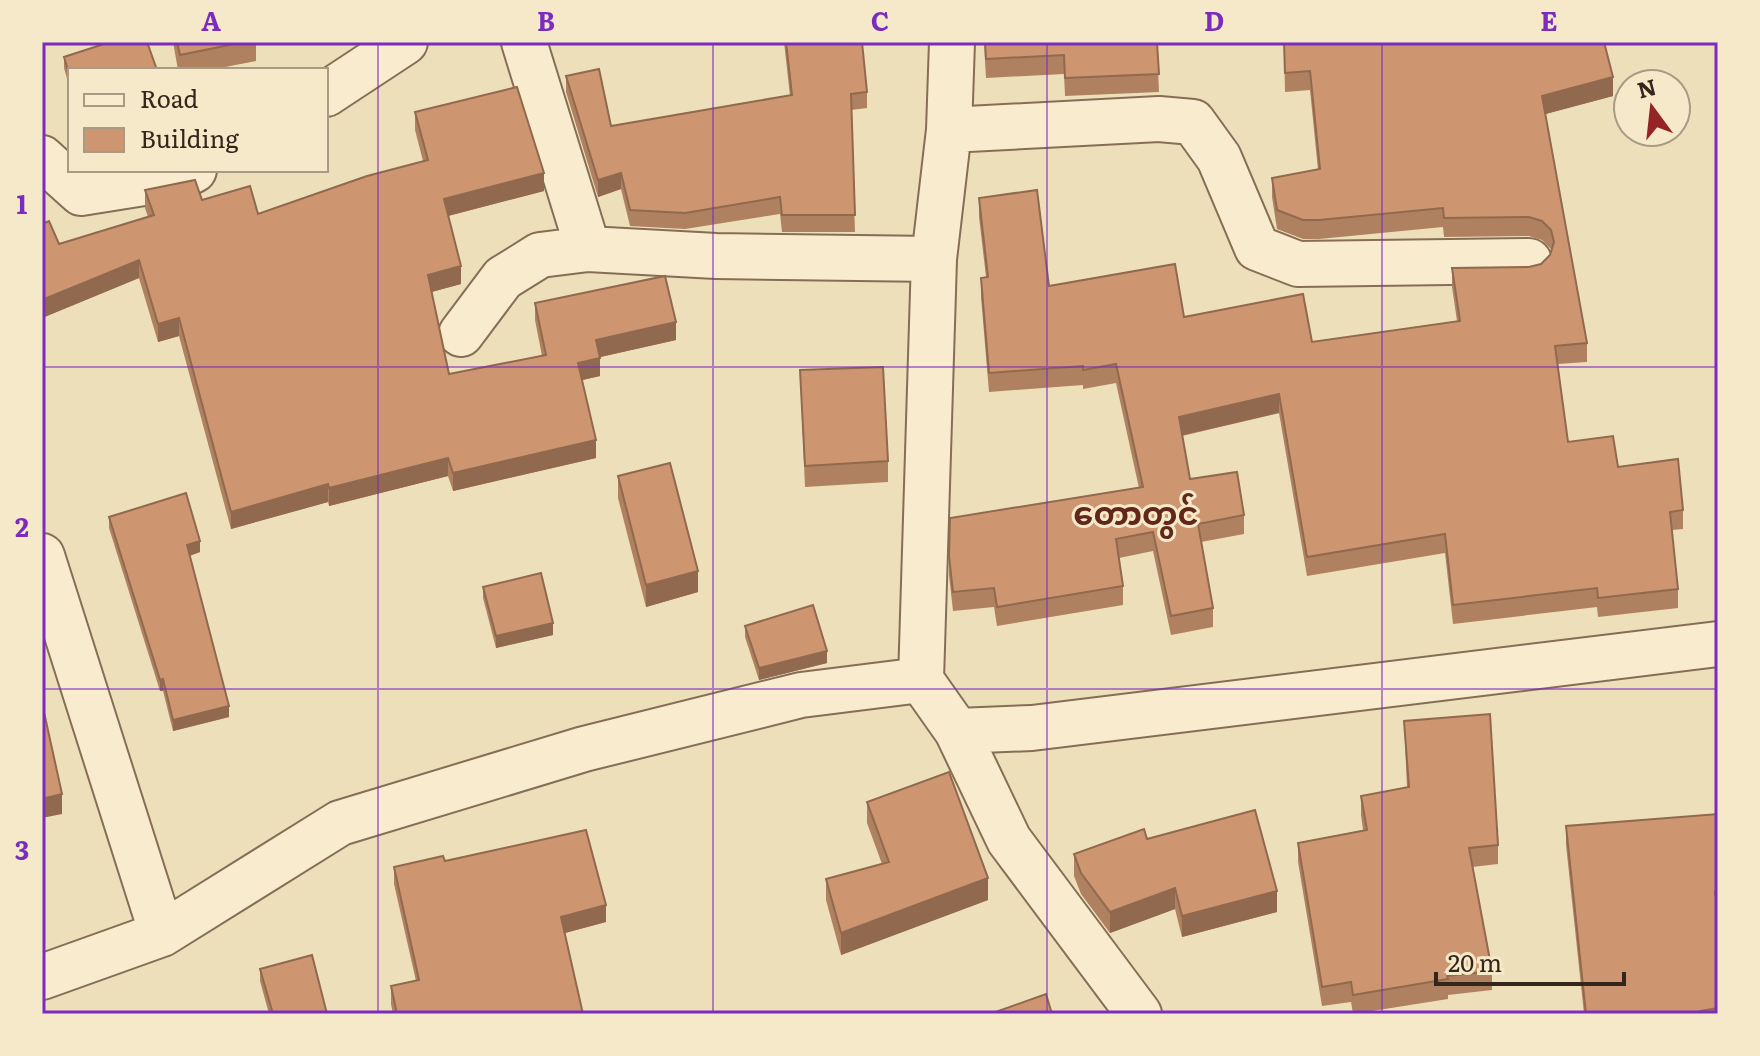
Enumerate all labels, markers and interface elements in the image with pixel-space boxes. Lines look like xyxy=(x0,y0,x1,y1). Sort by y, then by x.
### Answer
text: A xyxy=(201,0,221,39)
text: B xyxy=(537,0,555,39)
text: C xyxy=(871,0,889,39)
text: D xyxy=(1204,0,1224,39)
text: E xyxy=(1540,0,1558,39)
legend xyxy=(68,68,328,172)
north arrow xyxy=(1612,68,1692,148)
text: N xyxy=(1633,69,1660,106)
text: Road xyxy=(140,80,199,115)
text: Building xyxy=(140,120,239,155)
text: 1 xyxy=(17,183,28,222)
district label: တောတွင် xyxy=(1073,487,1199,539)
text: 2 xyxy=(15,506,29,545)
text: 3 xyxy=(15,829,29,868)
scale bar xyxy=(1436,936,1624,986)
text: 20 m xyxy=(1448,944,1502,979)

